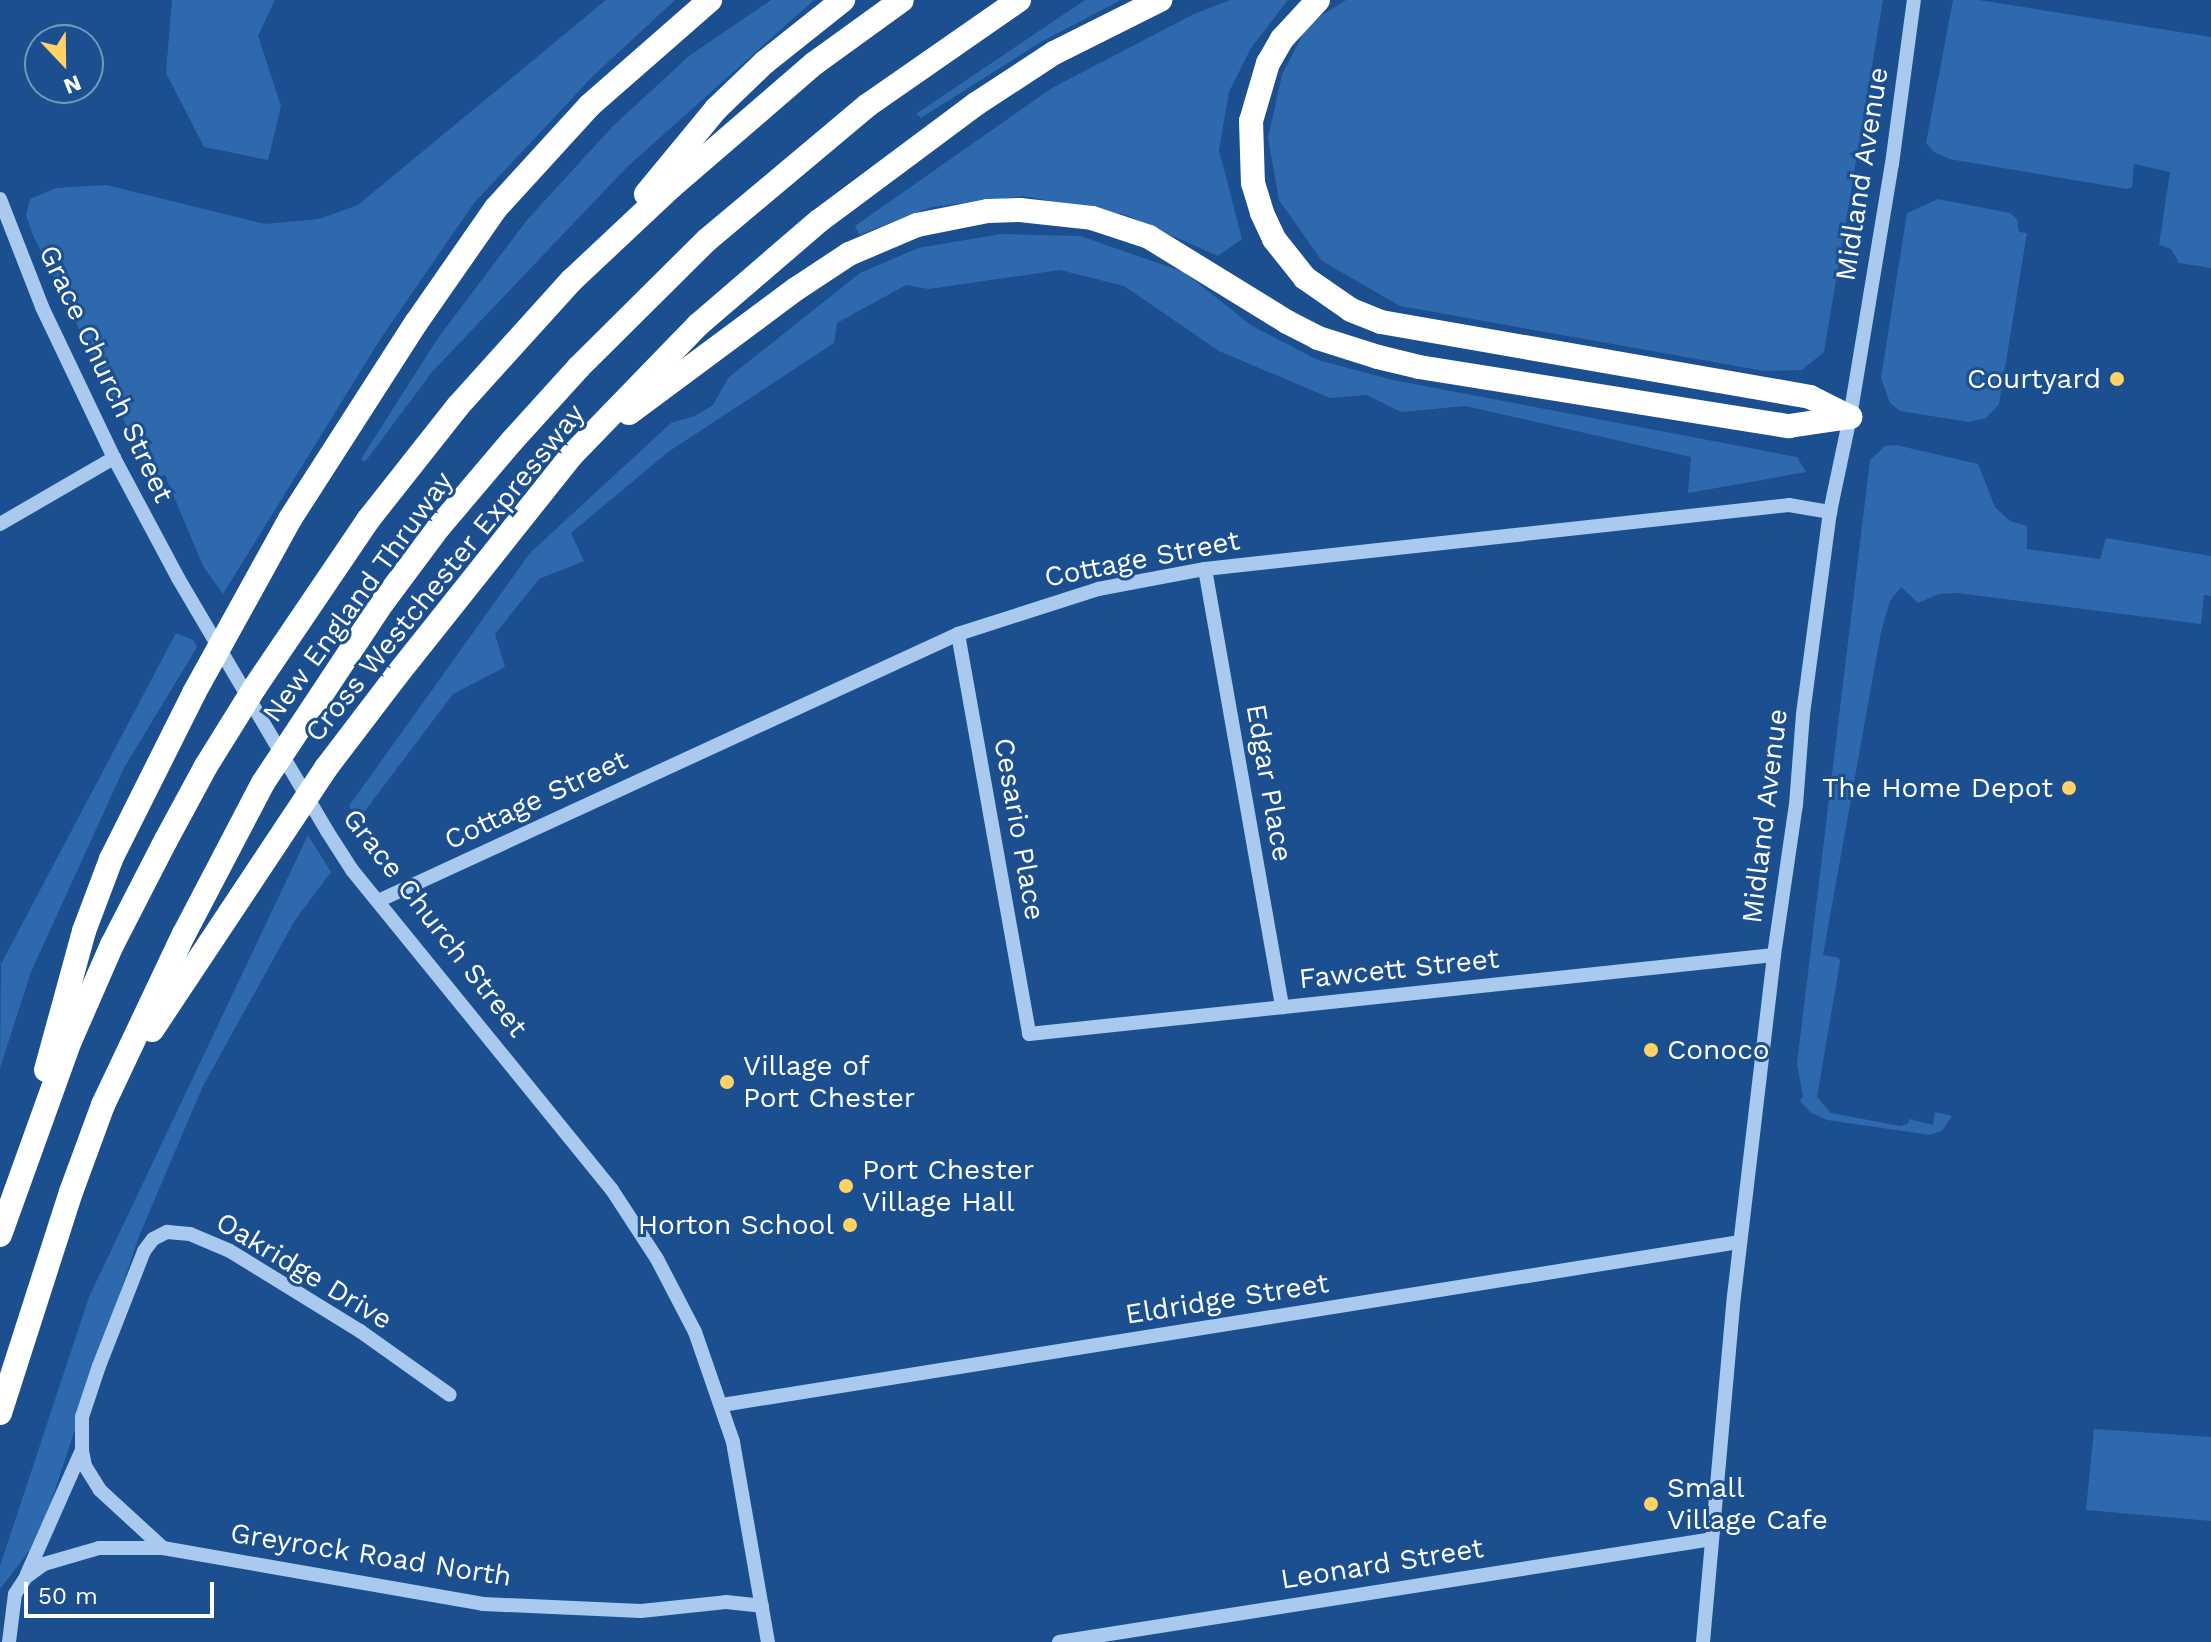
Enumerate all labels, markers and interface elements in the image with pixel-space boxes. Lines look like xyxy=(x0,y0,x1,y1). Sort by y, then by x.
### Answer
north arrow xyxy=(24,24,104,104)
street label: Midland Avenue xyxy=(1828,64,1896,284)
text: N xyxy=(60,70,85,100)
street label: Grace Church Street xyxy=(32,240,180,508)
place label: Courtyard xyxy=(1967,362,2101,396)
marker: Courtyard xyxy=(2108,370,2126,388)
street label: Cross Westchester Expressway xyxy=(298,397,592,749)
street label: New England Thruway xyxy=(255,465,461,729)
street label: Cottage Street xyxy=(1042,524,1242,594)
street label: Edgar Place xyxy=(1239,701,1299,865)
street label: Midland Avenue xyxy=(1735,706,1795,926)
street label: Cesario Place xyxy=(986,735,1052,923)
street label: Cottage Street xyxy=(439,743,633,857)
place label: The Home Depot xyxy=(1822,771,2053,805)
marker: The Home Depot xyxy=(2060,779,2078,797)
street label: Grace Church Street xyxy=(336,802,534,1044)
street label: Fawcett Street xyxy=(1297,942,1501,996)
place label: Conoco xyxy=(1667,1033,1770,1067)
marker: Conoco xyxy=(1642,1041,1660,1059)
place label: Village of Port Chester xyxy=(743,1049,915,1115)
marker: Village of Port Chester xyxy=(718,1073,736,1091)
place label: Port Chester Village Hall xyxy=(862,1153,1034,1219)
marker: Port Chester Village Hall xyxy=(837,1177,855,1195)
street label: Oakridge Drive xyxy=(210,1205,398,1337)
place label: Horton School xyxy=(638,1208,834,1242)
marker: Horton School xyxy=(841,1216,859,1234)
street label: Eldridge Street xyxy=(1123,1266,1331,1332)
place label: Small Village Cafe xyxy=(1667,1471,1828,1537)
marker: Small Village Cafe xyxy=(1642,1495,1660,1513)
street label: Greyrock Road North xyxy=(228,1516,514,1594)
street label: Leonard Street xyxy=(1278,1531,1486,1597)
scale bar xyxy=(28,1566,218,1616)
text: 50 m xyxy=(38,1582,98,1610)

